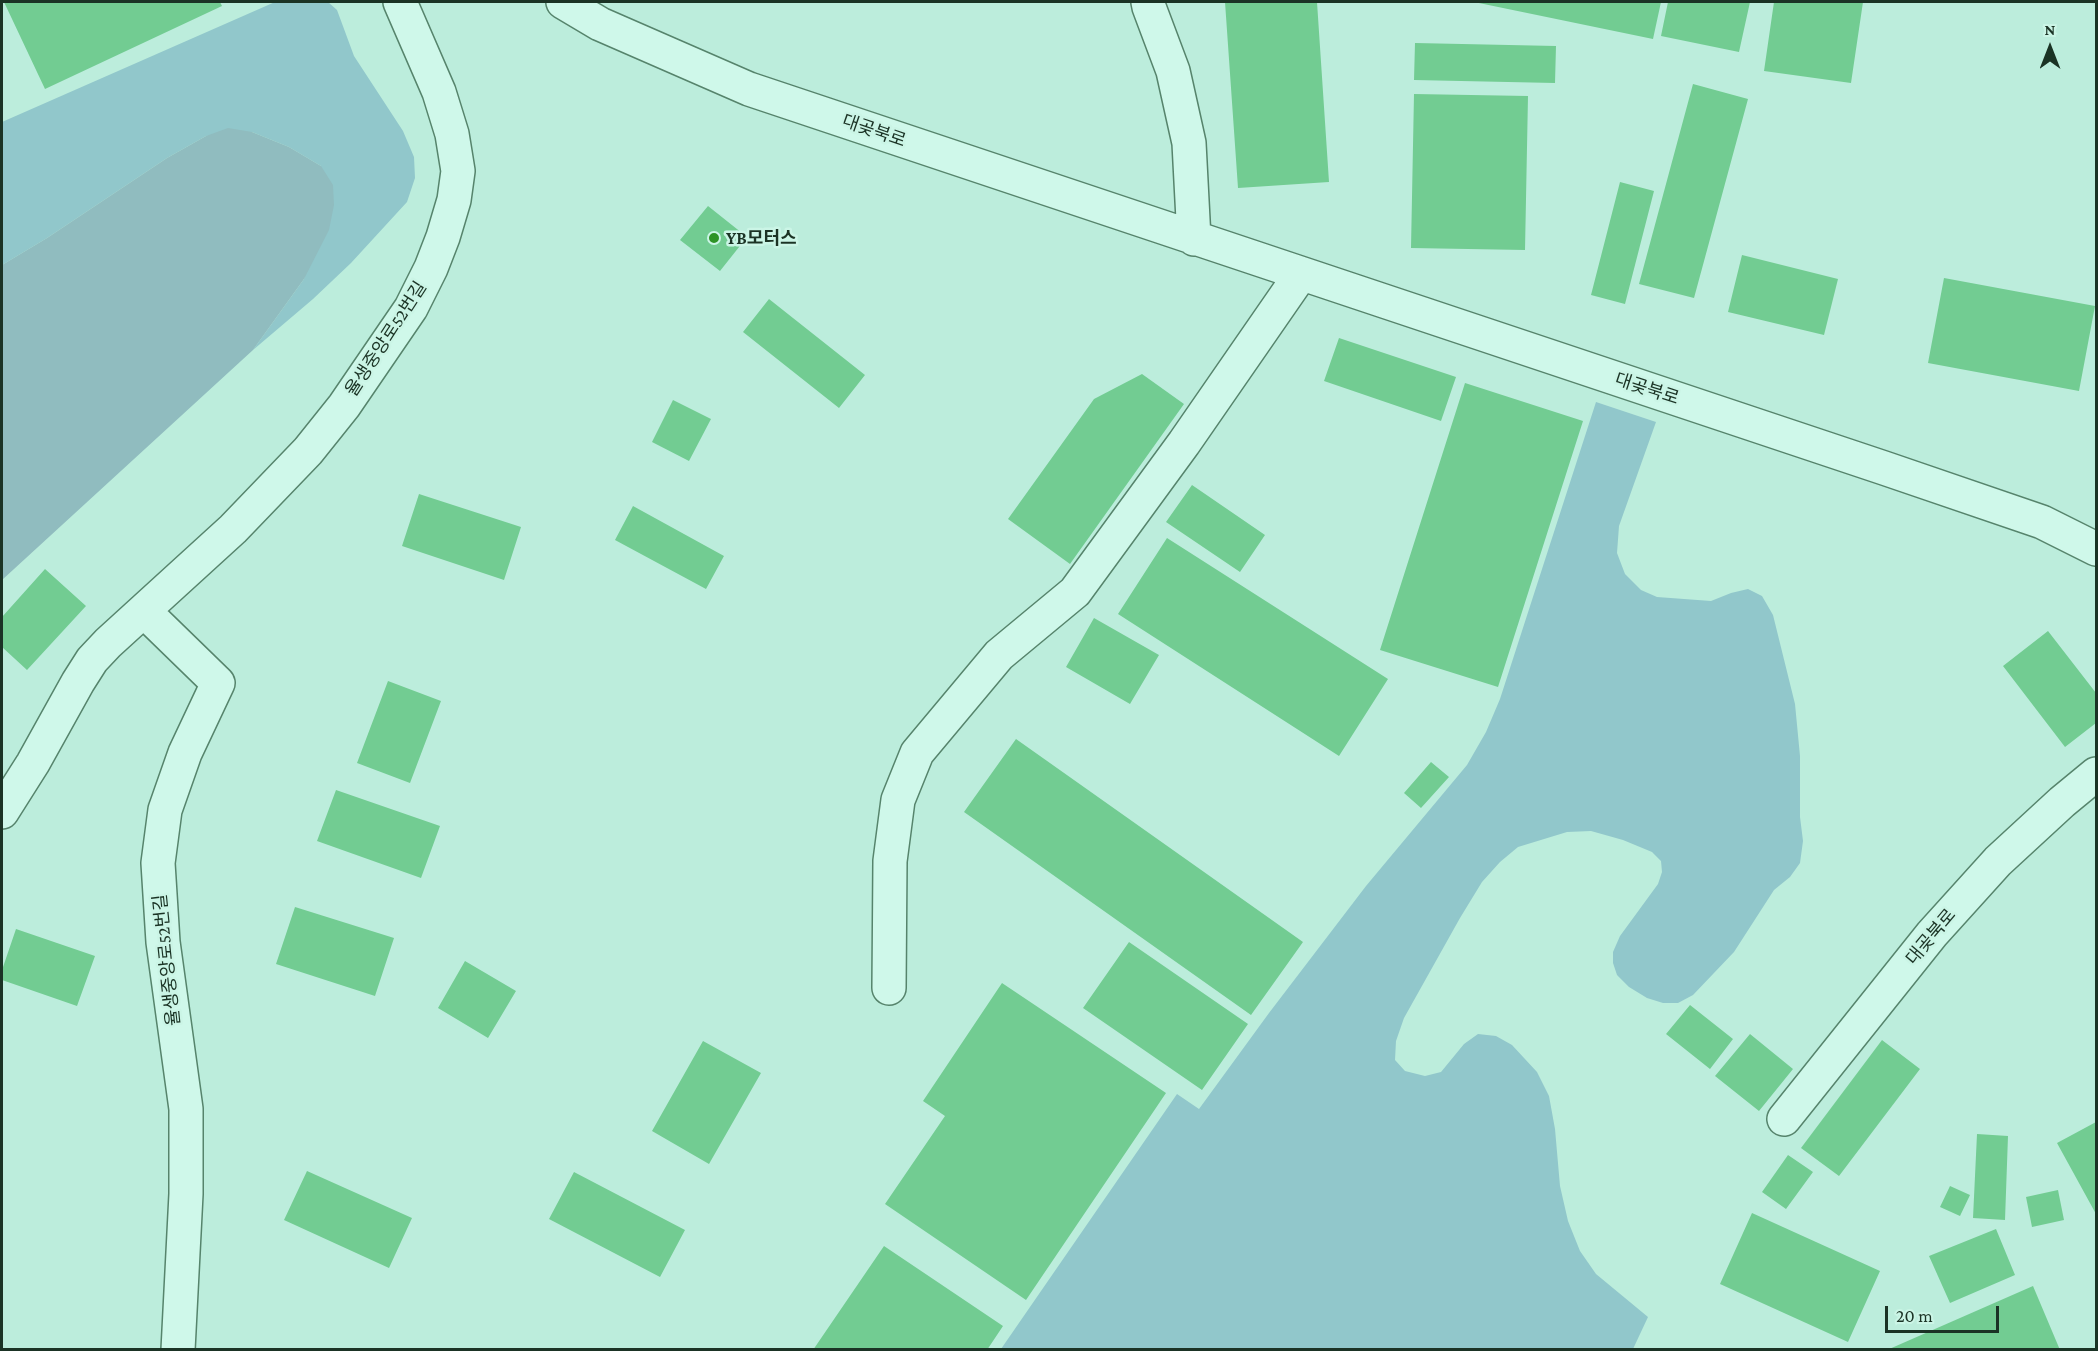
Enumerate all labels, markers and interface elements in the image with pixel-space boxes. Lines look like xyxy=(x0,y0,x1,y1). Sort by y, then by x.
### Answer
north arrow xyxy=(2020,18,2080,78)
text: N xyxy=(2045,21,2055,38)
street label: 대곶북로 xyxy=(839,110,909,152)
place label: YB모터스 xyxy=(726,227,797,249)
marker: YB모터스 xyxy=(707,231,721,245)
street label: 율생중앙로52번길 xyxy=(341,278,431,400)
street label: 대곶북로 xyxy=(1612,368,1682,410)
street label: 율생중앙로52번길 xyxy=(149,893,185,1027)
street label: 대곶북로 xyxy=(1901,905,1961,969)
scale bar xyxy=(1888,1294,2002,1332)
text: 20 m xyxy=(1896,1306,1933,1326)

